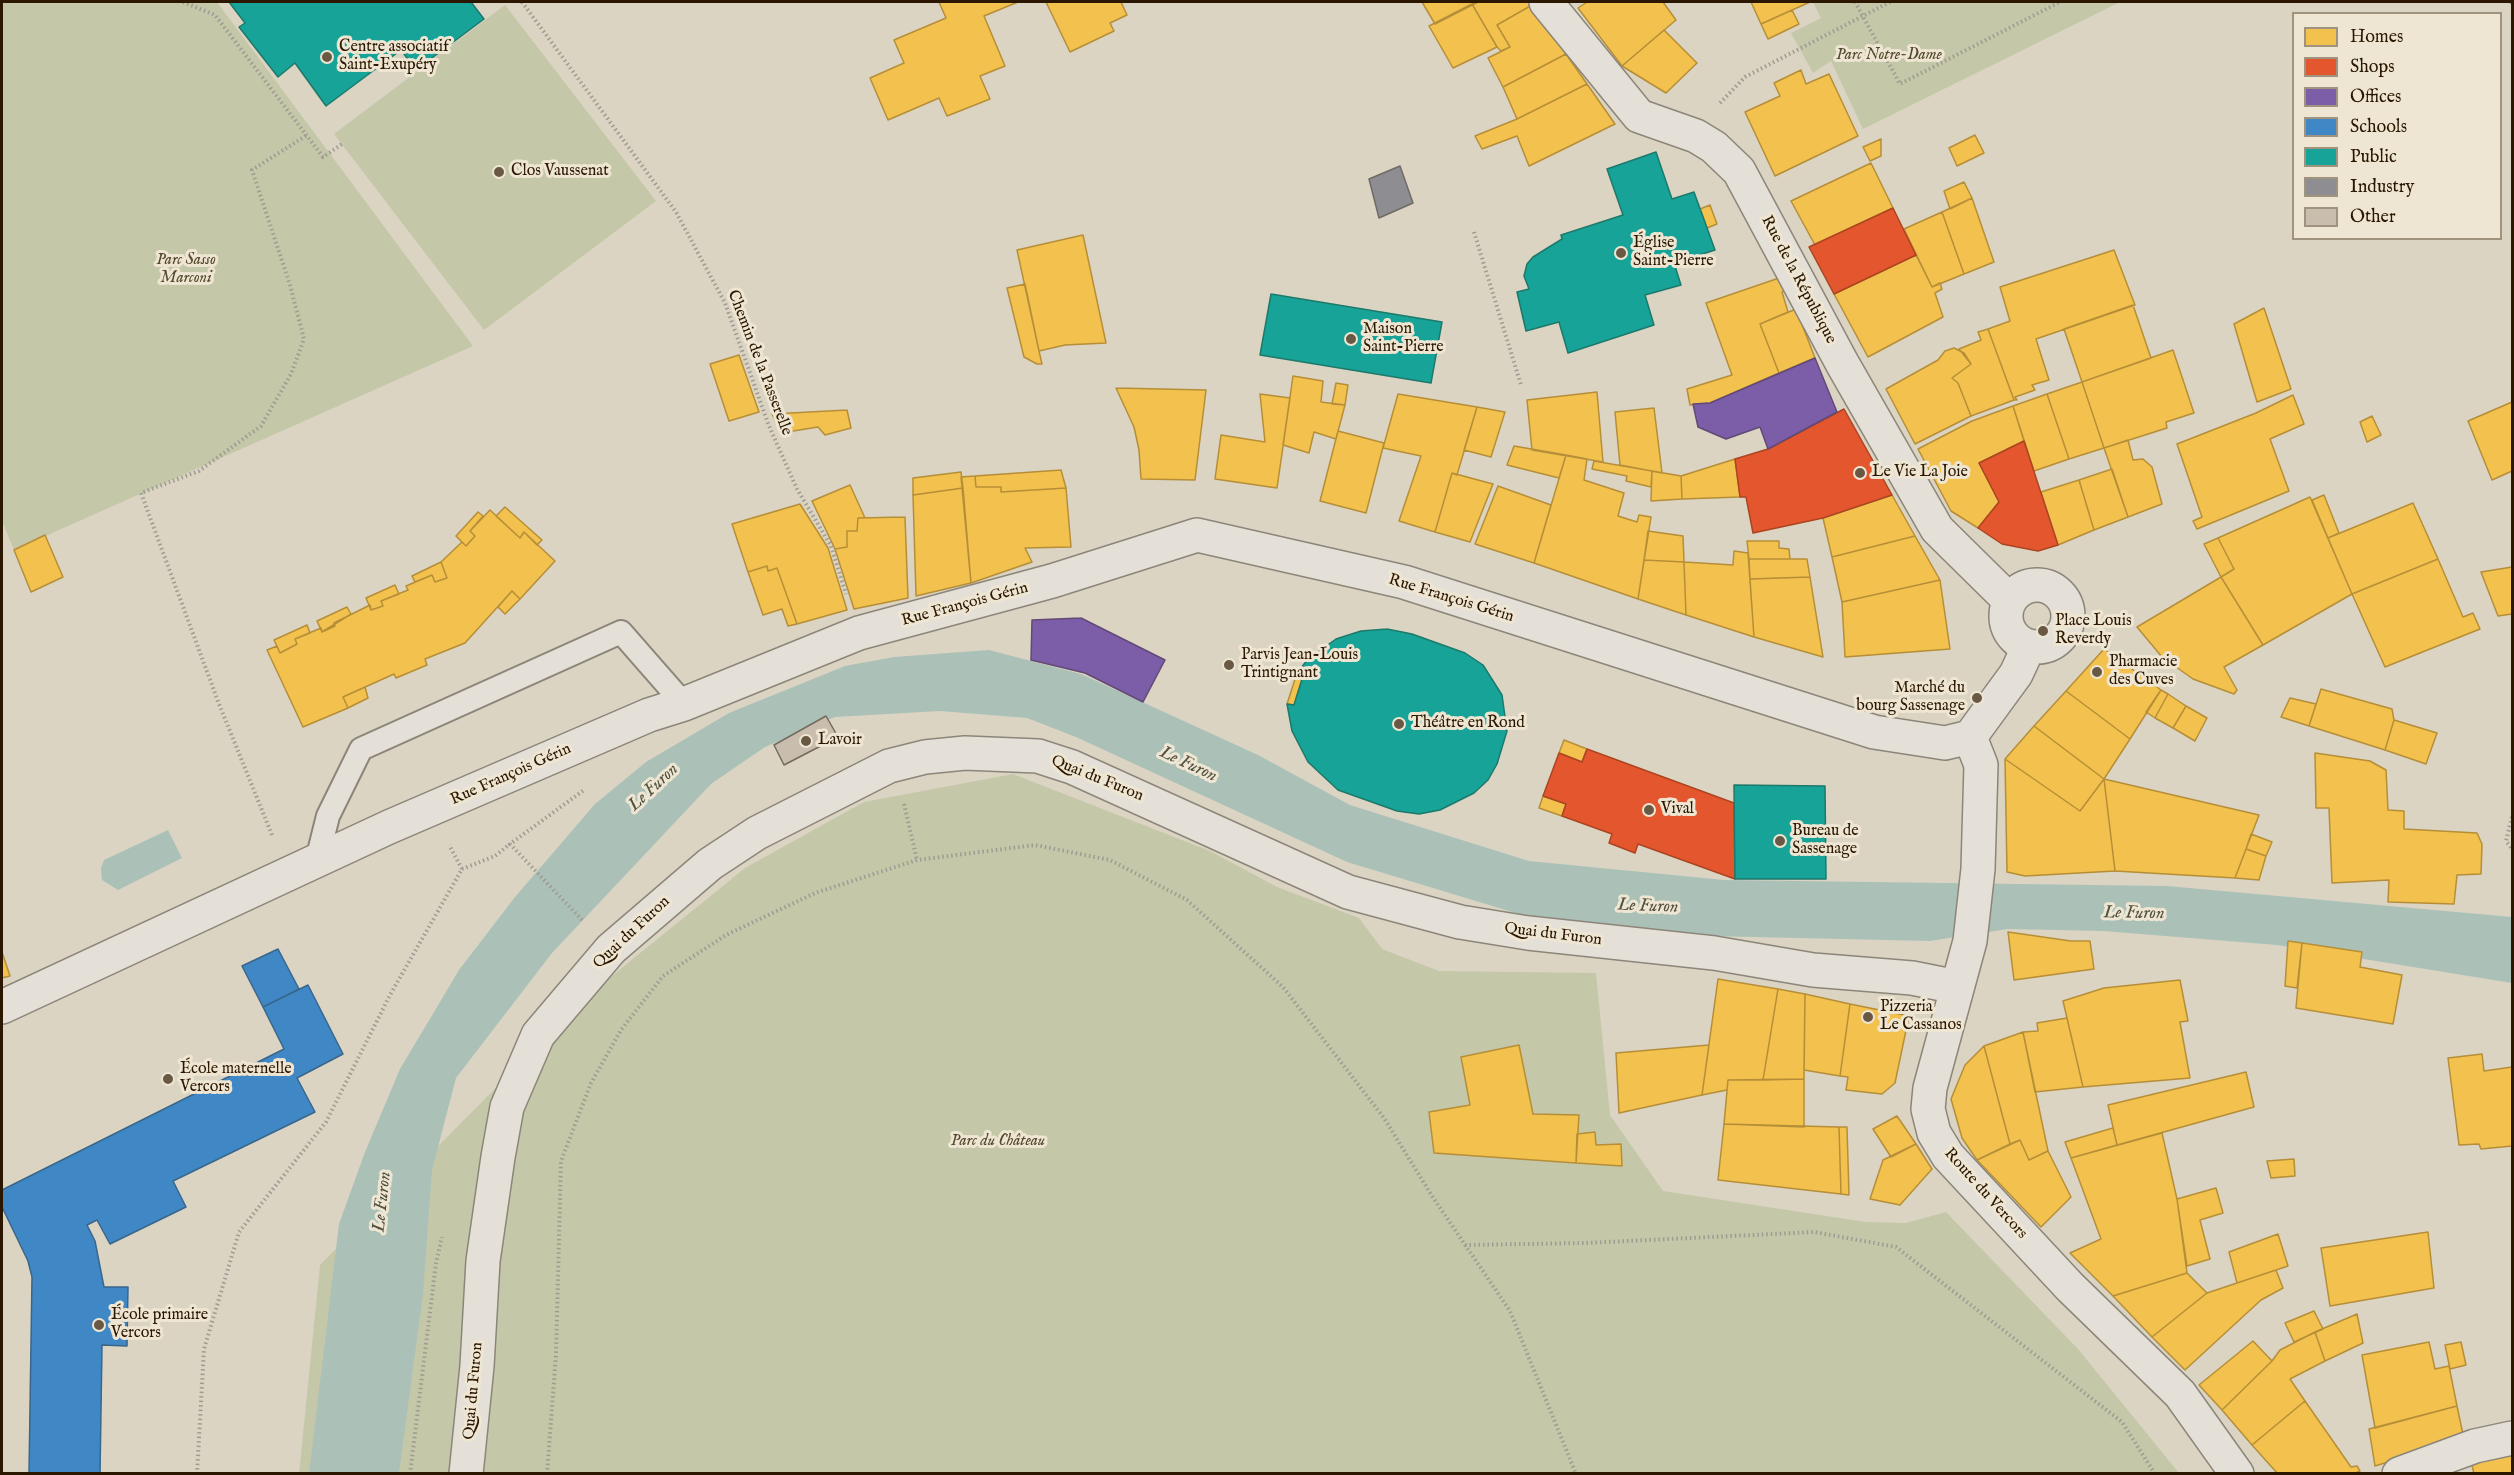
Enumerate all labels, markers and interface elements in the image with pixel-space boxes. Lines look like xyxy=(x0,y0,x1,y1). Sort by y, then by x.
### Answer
legend xyxy=(2292,12,2502,240)
text: Homes xyxy=(2350,26,2403,49)
place label: Centre associatif Saint-Exupéry xyxy=(339,38,449,76)
park label: Parc Notre-Dame xyxy=(1836,46,1942,66)
marker: Centre associatif Saint-Exupéry xyxy=(320,50,334,64)
text: Shops xyxy=(2350,56,2395,79)
text: Offices xyxy=(2350,86,2401,109)
text: Schools xyxy=(2350,116,2407,139)
text: Public xyxy=(2350,146,2397,169)
place label: Clos Vaussenat xyxy=(511,162,609,182)
marker: Clos Vaussenat xyxy=(492,165,506,179)
text: Industry xyxy=(2350,176,2414,199)
text: Other xyxy=(2350,206,2396,229)
street label: Rue de la République xyxy=(1756,213,1840,347)
place label: Église Saint-Pierre xyxy=(1633,234,1714,272)
marker: Église Saint-Pierre xyxy=(1614,246,1628,260)
park label: Parc Sasso Marconi xyxy=(156,251,216,289)
street label: Chemin de la Passerelle xyxy=(722,288,796,438)
place label: Maison Saint-Pierre xyxy=(1363,320,1444,358)
marker: Maison Saint-Pierre xyxy=(1344,332,1358,346)
place label: Le Vie La Joie xyxy=(1872,463,1968,483)
marker: Le Vie La Joie xyxy=(1853,466,1867,480)
street label: Rue François Gérin xyxy=(1386,571,1516,627)
street label: Rue François Gérin xyxy=(900,579,1030,631)
place label: Place Louis Reverdy xyxy=(2055,612,2132,650)
marker: Place Louis Reverdy xyxy=(2036,624,2050,638)
place label: Parvis Jean-Louis Trintignant xyxy=(1241,646,1358,684)
place label: Pharmacie des Cuves xyxy=(2109,653,2177,691)
marker: Parvis Jean-Louis Trintignant xyxy=(1222,658,1236,672)
marker: Pharmacie des Cuves xyxy=(2090,665,2104,679)
place label: Marché du bourg Sassenage xyxy=(1856,679,1965,717)
marker: Marché du bourg Sassenage xyxy=(1970,691,1984,705)
place label: Théâtre en Rond xyxy=(1411,714,1525,734)
marker: Théâtre en Rond xyxy=(1392,717,1406,731)
place label: Lavoir xyxy=(818,731,862,751)
marker: Lavoir xyxy=(799,734,813,748)
street label: Rue François Gérin xyxy=(448,740,574,810)
water label: Le Furon xyxy=(1156,742,1220,788)
street label: Quai du Furon xyxy=(1048,752,1146,806)
water label: Le Furon xyxy=(624,759,684,817)
place label: Vival xyxy=(1661,800,1694,820)
marker: Vival xyxy=(1642,803,1656,817)
place label: Bureau de Sassenage xyxy=(1792,822,1859,860)
marker: Bureau de Sassenage xyxy=(1773,834,1787,848)
street label: Quai du Furon xyxy=(590,893,674,973)
water label: Le Furon xyxy=(1617,895,1679,919)
water label: Le Furon xyxy=(2103,903,2165,925)
street label: Quai du Furon xyxy=(1503,920,1603,950)
place label: Pizzeria Le Cassanos xyxy=(1880,998,1962,1036)
marker: Pizzeria Le Cassanos xyxy=(1861,1010,1875,1024)
place label: École maternelle Vercors xyxy=(180,1060,292,1098)
marker: École maternelle Vercors xyxy=(161,1072,175,1086)
park label: Parc du Château xyxy=(951,1132,1045,1152)
street label: Route du Vercors xyxy=(1939,1145,2031,1243)
water label: Le Furon xyxy=(369,1171,397,1233)
place label: École primaire Vercors xyxy=(111,1306,208,1344)
marker: École primaire Vercors xyxy=(92,1318,106,1332)
street label: Quai du Furon xyxy=(460,1341,488,1441)

